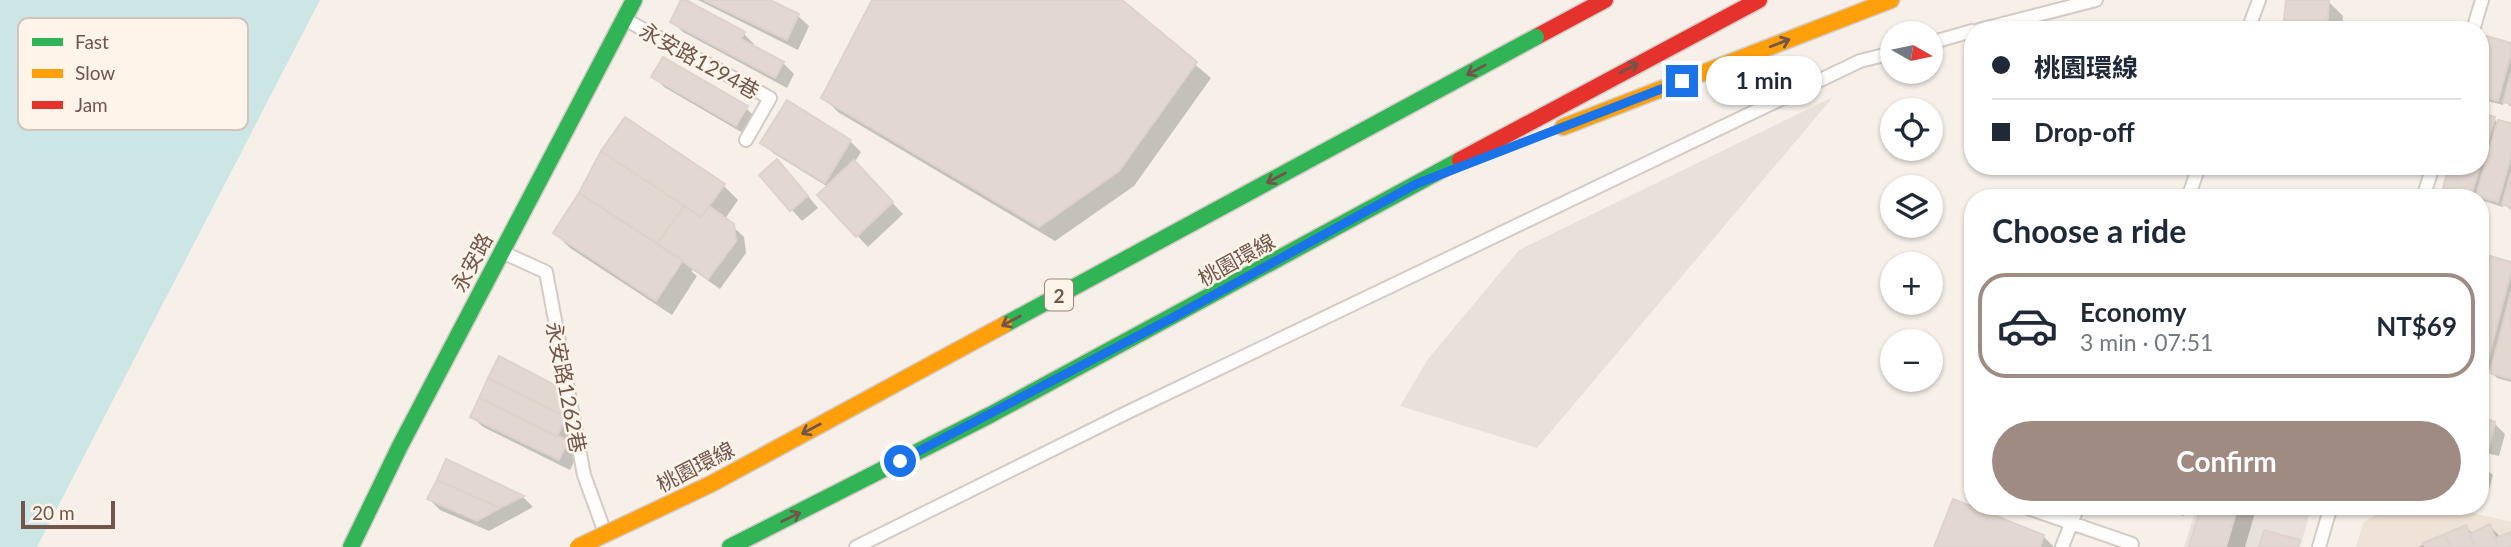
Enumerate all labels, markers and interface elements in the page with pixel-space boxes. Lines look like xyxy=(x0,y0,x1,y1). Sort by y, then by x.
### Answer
street label: 永安路1294巷 xyxy=(636,17,764,103)
legend xyxy=(18,18,248,130)
north arrow xyxy=(1880,21,1942,84)
map controls xyxy=(1880,21,1943,392)
text: Fast xyxy=(75,30,109,53)
one-way arrow xyxy=(1769,36,1791,49)
text: 桃園環線 xyxy=(2034,51,2138,83)
callout: 1 min xyxy=(1706,56,1822,106)
text: Slow xyxy=(75,61,115,84)
one-way arrow xyxy=(1618,61,1639,74)
one-way arrow xyxy=(1466,64,1487,77)
route end xyxy=(1666,65,1698,97)
text: 1 min xyxy=(1735,66,1793,94)
text: Jam xyxy=(75,93,108,116)
button: locate xyxy=(1880,98,1943,161)
text: Drop-off xyxy=(2034,116,2135,148)
one-way arrow xyxy=(1266,172,1287,185)
button: layers xyxy=(1880,175,1943,238)
text: Choose a ride xyxy=(1992,211,2186,250)
street label: 永安路 xyxy=(445,228,497,296)
street label: 桃園環線 xyxy=(1193,228,1279,290)
button: + xyxy=(1880,252,1943,315)
road number: 2 xyxy=(1045,280,1073,310)
icon: car xyxy=(1996,294,2059,357)
text: Economy xyxy=(2080,296,2186,328)
text: NT$69 xyxy=(2376,310,2457,342)
one-way arrow xyxy=(1001,315,1022,328)
street label: 永安路1262巷 xyxy=(542,319,592,455)
text: 3 min · 07:51 xyxy=(2080,328,2213,356)
button: − xyxy=(1880,329,1943,392)
button: Confirm xyxy=(1992,421,2461,501)
one-way arrow xyxy=(801,423,822,437)
street label: 桃園環線 xyxy=(652,436,738,496)
route start xyxy=(884,445,916,477)
scale bar xyxy=(21,498,116,530)
text: 20 m xyxy=(32,501,75,524)
one-way arrow xyxy=(780,510,801,523)

